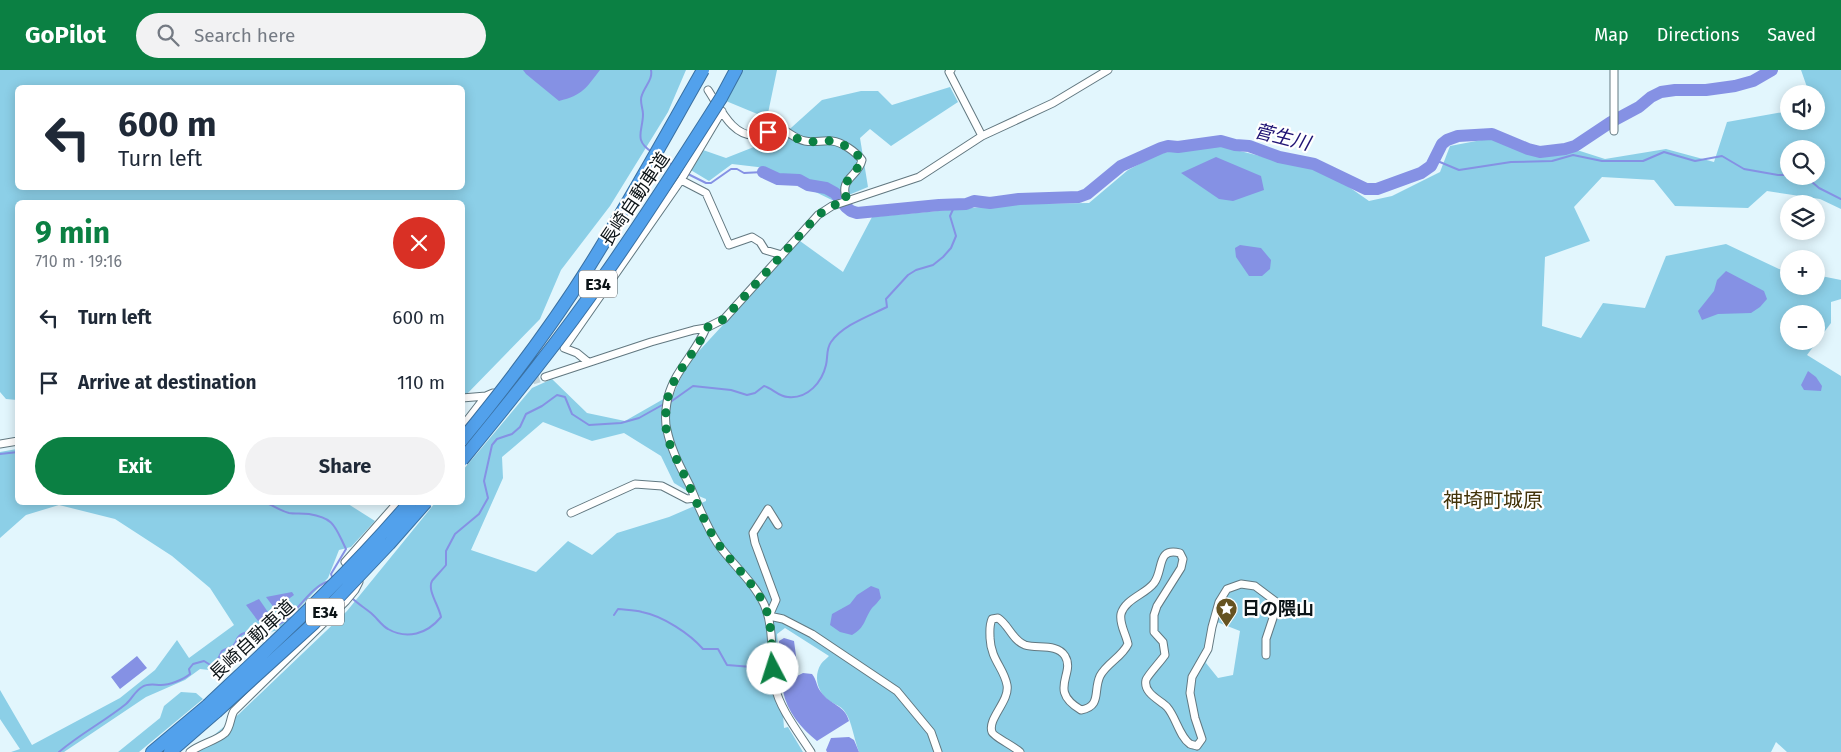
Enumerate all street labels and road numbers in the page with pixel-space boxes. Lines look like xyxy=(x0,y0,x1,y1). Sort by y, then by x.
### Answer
street label: 長崎自動車道 xyxy=(596,148,674,250)
road number: E34 xyxy=(579,270,617,298)
street label: 長崎自動車道 xyxy=(205,595,299,685)
road number: E34 xyxy=(306,598,344,626)

